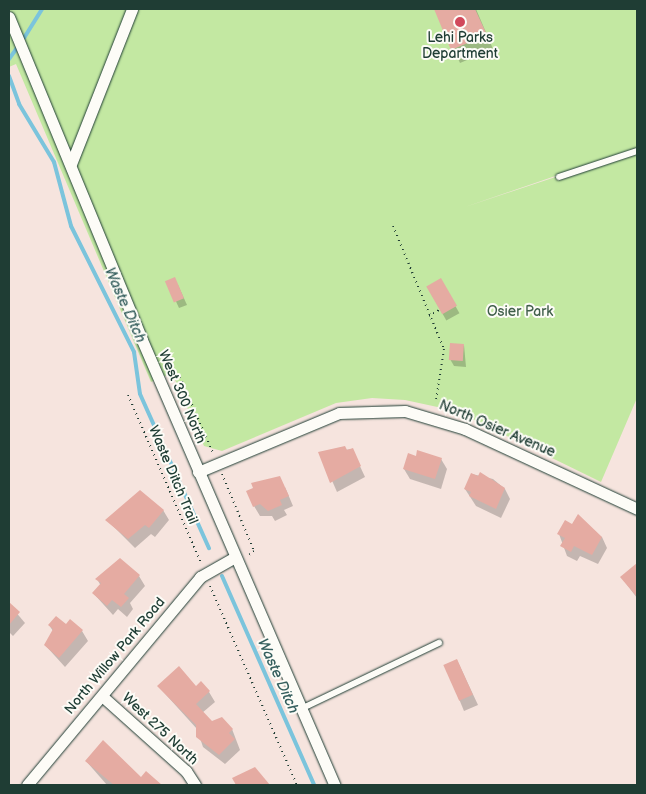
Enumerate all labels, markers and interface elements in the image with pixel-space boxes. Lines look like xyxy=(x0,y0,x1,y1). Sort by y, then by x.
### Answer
marker: Lehi Parks Department xyxy=(454,16,466,28)
place label: Lehi Parks Department xyxy=(422,30,498,62)
water label: Waste Ditch xyxy=(100,265,150,345)
park label: Osier Park xyxy=(487,304,553,320)
street label: West 300 North xyxy=(155,348,209,446)
street label: North Osier Avenue xyxy=(436,397,558,461)
street label: Waste Ditch Trail xyxy=(145,423,201,527)
street label: North Willow Park Road xyxy=(61,594,169,718)
water label: Waste Ditch xyxy=(253,636,303,716)
street label: West 275 North xyxy=(118,689,202,769)

